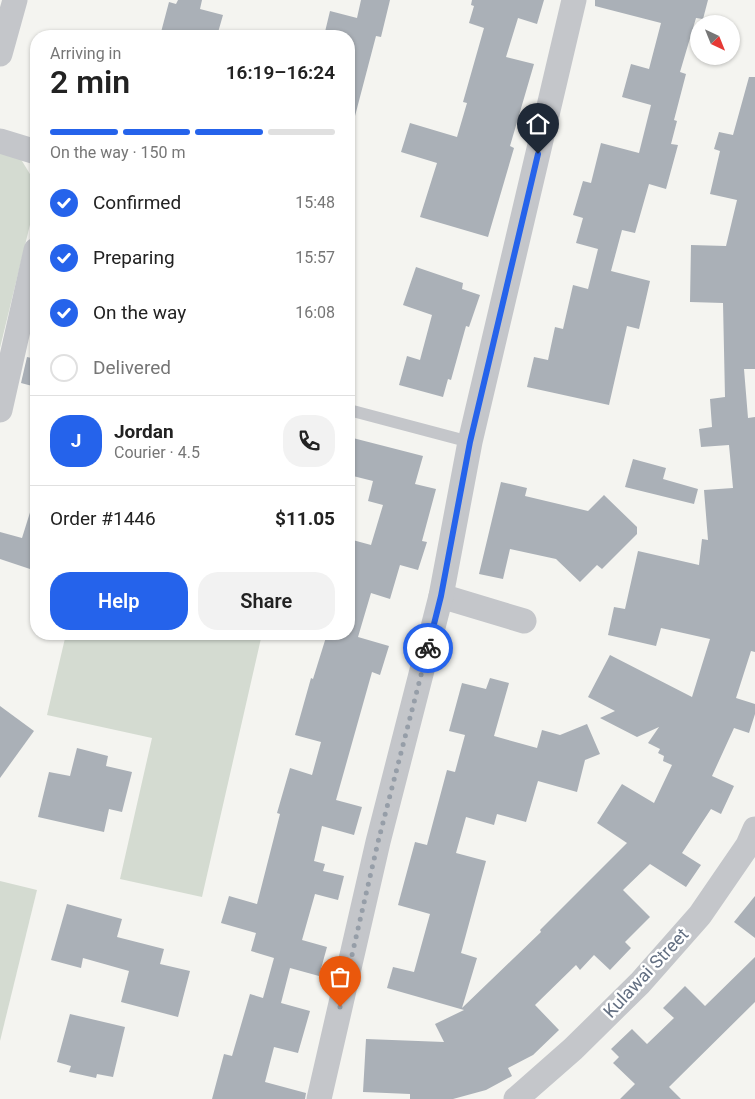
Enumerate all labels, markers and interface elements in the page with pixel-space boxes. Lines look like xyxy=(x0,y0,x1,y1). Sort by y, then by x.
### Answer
north arrow xyxy=(690,15,740,65)
map controls xyxy=(690,15,740,65)
text: Arriving in xyxy=(50,44,121,63)
text: 16:19–16:24 xyxy=(226,61,335,84)
text: 2 min xyxy=(50,63,130,101)
pin xyxy=(517,103,559,154)
icon: home xyxy=(524,110,552,138)
text: On the way · 150 m xyxy=(50,143,186,162)
icon: check xyxy=(50,189,78,217)
text: Confirmed xyxy=(93,191,181,214)
text: 15:48 xyxy=(295,193,335,212)
icon: check xyxy=(50,244,78,272)
text: Preparing xyxy=(93,246,175,269)
text: 15:57 xyxy=(295,248,335,267)
icon: check xyxy=(50,299,78,327)
text: On the way xyxy=(93,301,186,324)
text: 16:08 xyxy=(295,303,335,322)
text: Delivered xyxy=(93,356,171,379)
button: phone xyxy=(283,415,335,467)
text: Jordan xyxy=(114,420,174,443)
text: J xyxy=(71,429,81,452)
text: Courier · 4.5 xyxy=(114,443,200,462)
text: Order #1446 xyxy=(50,507,156,530)
text: $11.05 xyxy=(275,507,335,530)
button: Help xyxy=(50,572,188,630)
button: Share xyxy=(198,572,335,630)
courier xyxy=(403,623,453,673)
icon: bike xyxy=(414,634,442,662)
street label: Kulawai Street xyxy=(599,923,693,1022)
pin xyxy=(319,956,361,1007)
icon: bag xyxy=(326,963,354,991)

